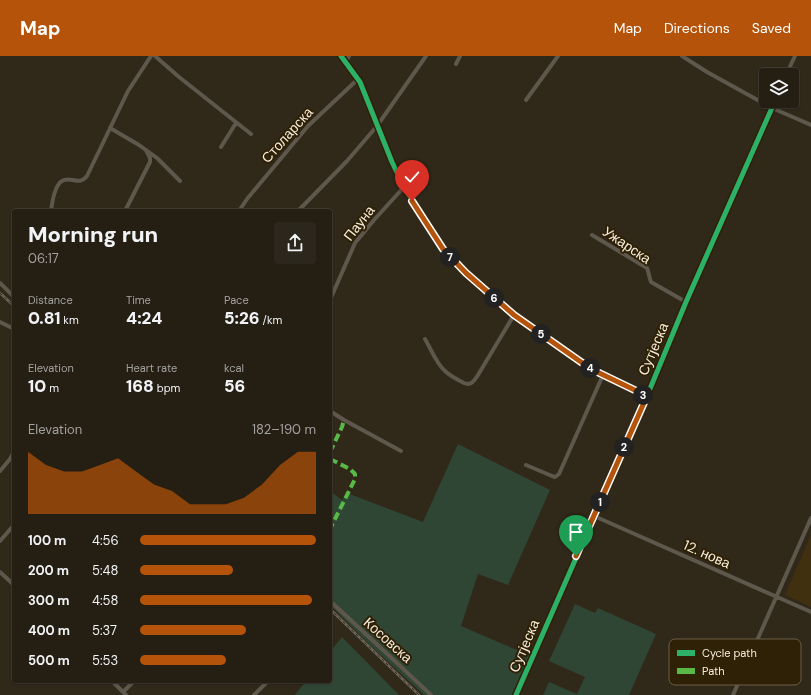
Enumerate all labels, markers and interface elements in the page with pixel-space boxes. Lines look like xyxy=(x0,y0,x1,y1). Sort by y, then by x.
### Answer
text: Map xyxy=(20,16,60,41)
text: Map xyxy=(614,19,642,37)
text: Directions xyxy=(664,19,730,37)
text: Saved xyxy=(752,19,791,37)
map controls xyxy=(759,68,799,108)
button: layers xyxy=(759,68,799,108)
street label: Столарска xyxy=(257,103,317,167)
pin xyxy=(395,160,429,201)
icon: check xyxy=(401,166,423,188)
street label: Пауна xyxy=(340,201,379,244)
text: Morning run xyxy=(28,220,158,249)
button: share xyxy=(274,222,316,264)
street label: Ужарска xyxy=(599,222,655,268)
pin: 7 xyxy=(440,247,460,267)
text: 06:17 xyxy=(28,250,59,267)
text: 7 xyxy=(447,250,453,264)
pin: 6 xyxy=(484,288,504,308)
text: 6 xyxy=(491,291,497,305)
text: Distance xyxy=(28,293,73,307)
text: Time xyxy=(126,293,151,307)
text: Pace xyxy=(224,293,249,307)
text: 0.81 xyxy=(28,307,60,329)
text: 4:24 xyxy=(126,307,162,329)
text: 5:26 xyxy=(224,307,260,329)
text: km xyxy=(60,313,79,327)
text: /km xyxy=(260,313,282,327)
street label: Сутјеска xyxy=(634,320,672,378)
pin: 5 xyxy=(531,324,551,344)
text: 5 xyxy=(538,327,544,341)
pin: 4 xyxy=(580,358,600,378)
text: Elevation xyxy=(28,361,74,375)
text: Heart rate xyxy=(126,361,177,375)
text: kcal xyxy=(224,361,244,375)
text: 4 xyxy=(586,361,594,375)
text: 10 xyxy=(28,375,46,397)
text: 168 xyxy=(126,375,154,397)
text: 56 xyxy=(224,375,245,397)
text: m xyxy=(46,381,59,395)
text: bpm xyxy=(154,381,180,395)
pin: 3 xyxy=(633,385,653,405)
text: 3 xyxy=(640,388,646,402)
text: Elevation xyxy=(28,421,82,438)
text: 182–190 m xyxy=(252,421,316,438)
pin: 2 xyxy=(614,437,634,457)
text: 2 xyxy=(621,440,627,454)
pin: 1 xyxy=(590,492,610,512)
text: 1 xyxy=(598,495,602,509)
pin xyxy=(559,515,593,556)
icon: arrive xyxy=(565,521,587,543)
text: 100 m xyxy=(28,532,66,549)
text: 4:56 xyxy=(92,532,119,549)
street label: 12. нова xyxy=(681,536,733,572)
text: 200 m xyxy=(28,562,69,579)
text: 5:48 xyxy=(92,562,118,579)
text: 300 m xyxy=(28,592,69,609)
text: 4:58 xyxy=(92,592,118,609)
street label: Косовска xyxy=(360,613,416,667)
street label: Сутјеска xyxy=(505,617,543,675)
text: 400 m xyxy=(28,622,70,639)
text: 5:37 xyxy=(92,622,117,639)
legend xyxy=(669,639,801,685)
text: Cycle path xyxy=(702,646,757,660)
text: 500 m xyxy=(28,652,70,669)
text: 5:53 xyxy=(92,652,118,669)
text: Path xyxy=(702,664,725,678)

